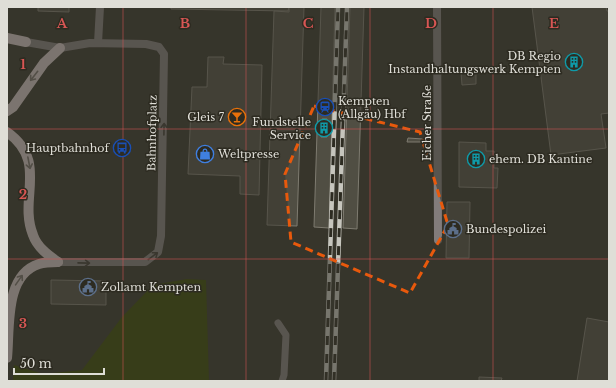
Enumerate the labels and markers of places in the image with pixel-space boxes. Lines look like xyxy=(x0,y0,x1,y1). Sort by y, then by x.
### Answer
place label: DB Regio Instandhaltungswerk Kempten xyxy=(388,49,561,76)
building icon: DB Regio Instandhaltungswerk Kempten xyxy=(564,52,584,72)
place label: Kempten (Allgäu) Hbf xyxy=(338,94,407,121)
station icon: Kempten (Allgäu) Hbf xyxy=(315,97,335,117)
bar icon: Gleis 7 xyxy=(227,107,247,127)
place label: Gleis 7 xyxy=(187,110,224,124)
place label: Fundstelle Service xyxy=(252,115,311,142)
building icon: Fundstelle Service xyxy=(314,118,334,138)
bus stop icon: Hauptbahnhof xyxy=(112,138,132,158)
place label: Hauptbahnhof xyxy=(26,141,110,155)
shop icon: Weltpresse xyxy=(195,144,215,164)
place label: Weltpresse xyxy=(217,147,279,161)
building icon: ehem. DB Kantine xyxy=(466,149,486,169)
place label: ehem. DB Kantine xyxy=(489,152,592,166)
public building icon: Bundespolizei xyxy=(443,219,463,239)
place label: Bundespolizei xyxy=(466,222,546,236)
public building icon: Zollamt Kempten xyxy=(78,277,98,297)
place label: Zollamt Kempten xyxy=(101,280,201,294)

